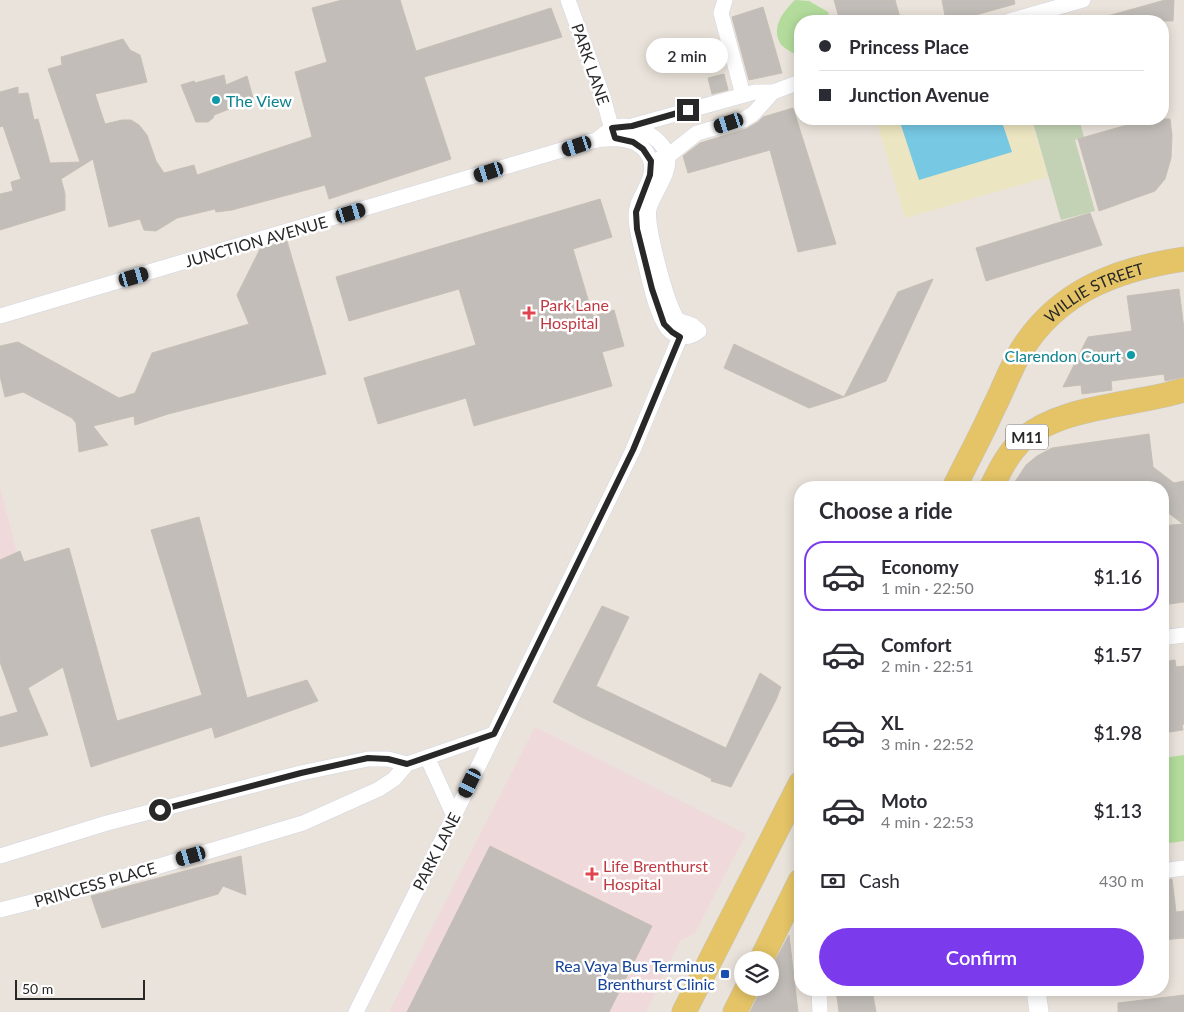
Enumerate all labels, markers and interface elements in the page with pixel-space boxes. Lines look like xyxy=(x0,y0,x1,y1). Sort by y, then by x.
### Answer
street label: PARK LANE xyxy=(568,21,614,107)
text: Princess Place xyxy=(849,35,969,58)
callout: 2 min xyxy=(647,38,729,72)
text: 2 min xyxy=(667,46,707,65)
text: Junction Avenue xyxy=(849,83,989,106)
place label: The View xyxy=(226,91,292,110)
marker: The View xyxy=(210,94,222,106)
route end xyxy=(677,99,699,121)
car xyxy=(712,111,745,135)
car xyxy=(560,134,593,158)
car xyxy=(472,160,505,184)
car xyxy=(334,201,367,225)
street label: JUNCTION AVENUE xyxy=(183,212,329,270)
street label: WILLIE STREET xyxy=(1040,258,1146,326)
car xyxy=(117,266,150,288)
place label: Park Lane Hospital xyxy=(540,295,609,332)
marker: Park Lane Hospital xyxy=(522,306,536,320)
place label: Clarendon Court xyxy=(1005,346,1121,365)
marker: Clarendon Court xyxy=(1125,349,1137,361)
road number: M11 xyxy=(1006,424,1048,450)
text: Choose a ride xyxy=(819,497,953,524)
icon: car xyxy=(821,554,866,599)
text: Economy xyxy=(881,555,959,578)
text: $1.16 xyxy=(1093,565,1142,588)
text: 1 min · 22:50 xyxy=(881,578,974,597)
icon: car xyxy=(821,632,866,677)
text: Comfort xyxy=(881,633,952,656)
text: $1.57 xyxy=(1093,643,1142,666)
text: 2 min · 22:51 xyxy=(881,656,974,675)
icon: car xyxy=(821,710,866,755)
text: XL xyxy=(881,711,904,734)
text: $1.98 xyxy=(1093,721,1142,744)
text: 3 min · 22:52 xyxy=(881,734,974,753)
car xyxy=(456,766,483,800)
icon: car xyxy=(821,788,866,833)
text: Moto xyxy=(881,789,927,812)
route start xyxy=(149,799,171,821)
text: $1.13 xyxy=(1093,799,1142,822)
street label: PARK LANE xyxy=(408,809,464,893)
text: 4 min · 22:53 xyxy=(881,812,974,831)
car xyxy=(174,845,207,867)
place label: Life Brenthurst Hospital xyxy=(603,856,708,893)
street label: PRINCESS PLACE xyxy=(32,858,158,910)
marker: Life Brenthurst Hospital xyxy=(585,867,599,881)
icon: cash xyxy=(819,867,847,895)
text: Cash xyxy=(859,869,900,892)
text: 430 m xyxy=(1099,871,1144,890)
button: Confirm xyxy=(819,928,1144,986)
map controls xyxy=(734,951,779,996)
button: layers xyxy=(734,951,779,996)
place label: Rea Vaya Bus Terminus Brenthurst Clinic xyxy=(555,956,715,993)
marker: Rea Vaya Bus Terminus Brenthurst Clinic xyxy=(719,968,731,980)
scale bar xyxy=(15,977,145,1000)
text: 50 m xyxy=(22,980,53,997)

